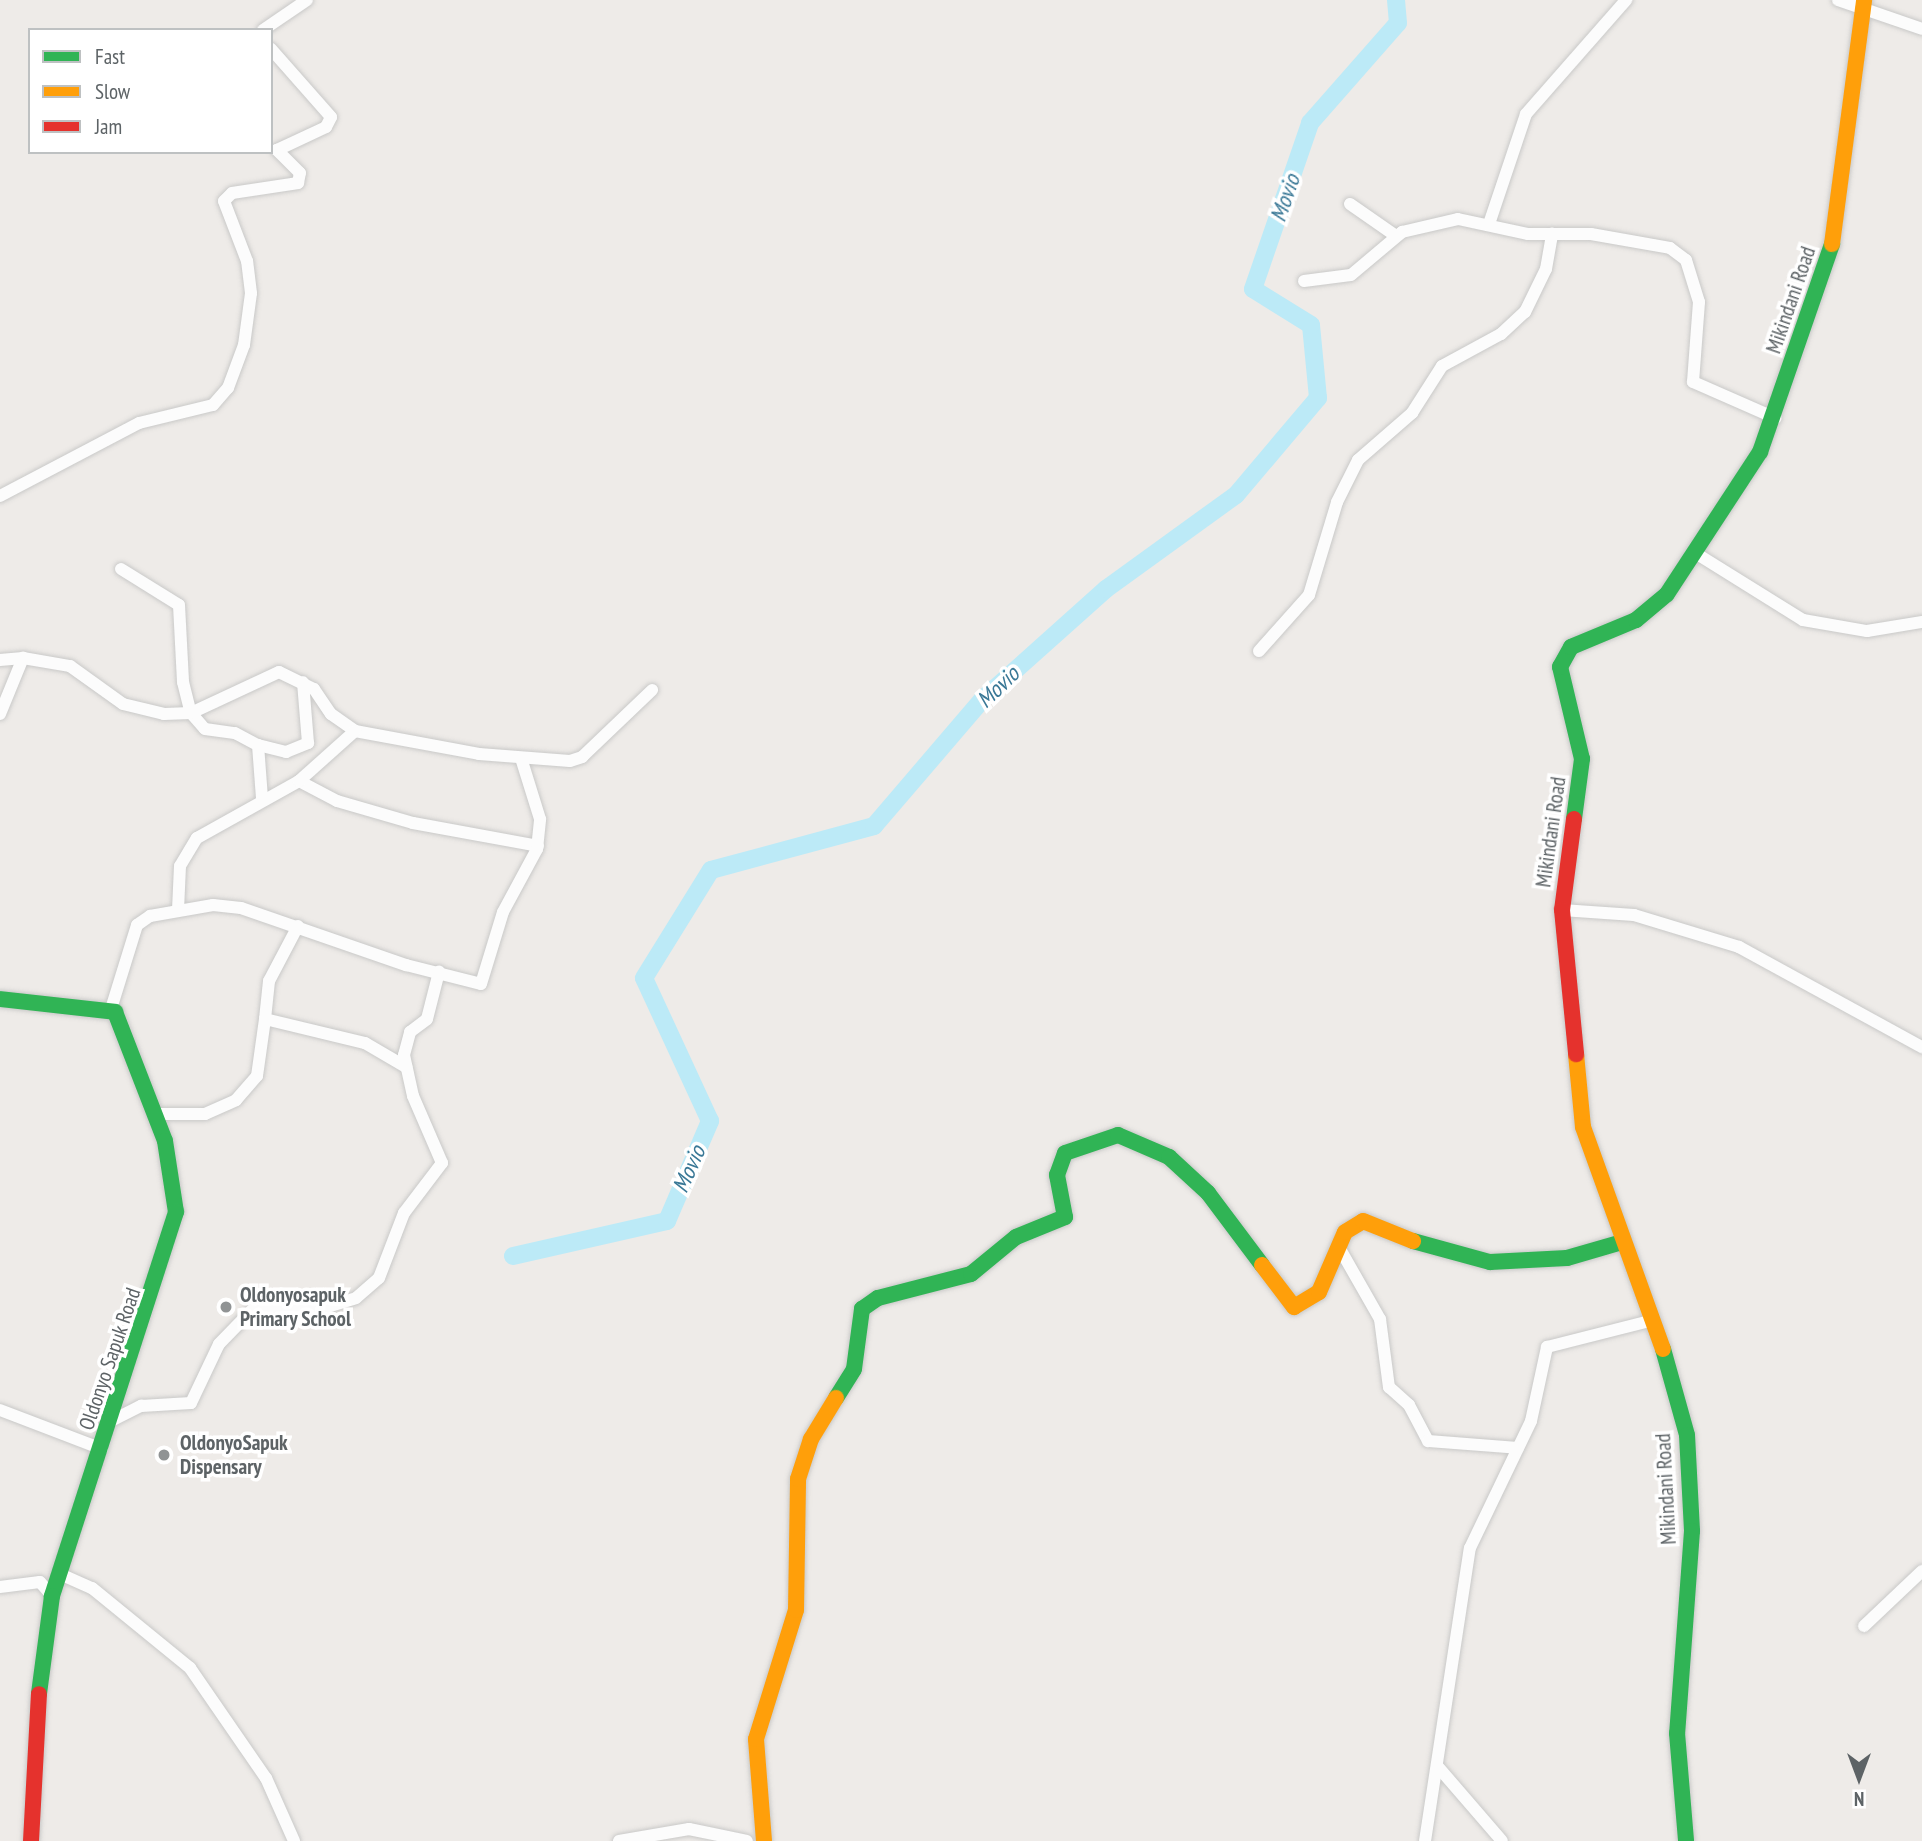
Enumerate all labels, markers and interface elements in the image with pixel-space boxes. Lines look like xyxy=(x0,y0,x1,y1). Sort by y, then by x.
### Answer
legend xyxy=(28,28,273,154)
text: Fast xyxy=(95,43,125,70)
text: Slow xyxy=(95,78,130,105)
text: Jam xyxy=(95,113,122,140)
water label: Movio xyxy=(1264,171,1306,225)
street label: Mikindani Road xyxy=(1761,243,1821,357)
water label: Movio xyxy=(971,660,1025,714)
street label: Mikindani Road xyxy=(1531,775,1571,889)
water label: Movio xyxy=(667,1141,711,1197)
place label: Oldonyosapuk Primary School xyxy=(240,1282,352,1332)
street label: Oldonyo Sapuk Road xyxy=(74,1284,146,1434)
marker: Oldonyosapuk Primary School xyxy=(218,1299,234,1315)
place label: OldonyoSapuk Dispensary xyxy=(180,1430,288,1480)
street label: Mikindani Road xyxy=(1651,1433,1681,1545)
marker: OldonyoSapuk Dispensary xyxy=(154,1445,174,1465)
north arrow xyxy=(1824,1743,1894,1813)
text: N xyxy=(1854,1787,1864,1811)

